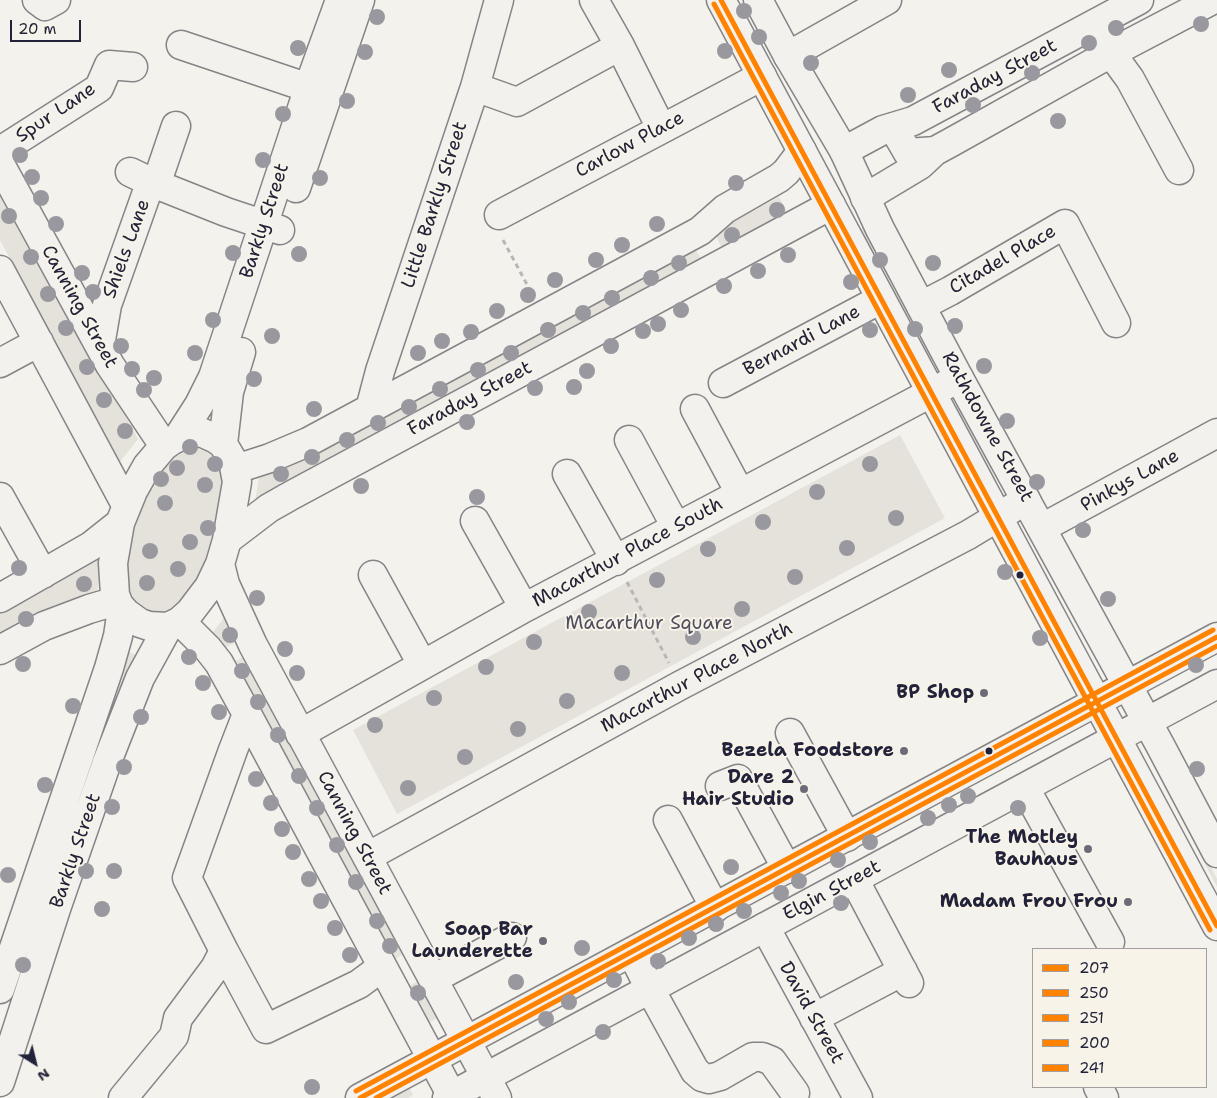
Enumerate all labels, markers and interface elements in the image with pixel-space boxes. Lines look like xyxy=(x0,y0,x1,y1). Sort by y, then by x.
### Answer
scale bar xyxy=(12,10,84,42)
text: 20 m xyxy=(18,19,57,39)
street label: Faraday Street xyxy=(929,35,1061,119)
street label: Spur Lane xyxy=(12,78,100,148)
street label: Carlow Place xyxy=(572,107,688,183)
street label: Little Barkly Street xyxy=(397,119,473,291)
street label: Barkly Street xyxy=(236,160,294,282)
street label: Shiels Lane xyxy=(99,196,155,302)
street label: Citadel Place xyxy=(946,220,1060,300)
street label: Canning Street xyxy=(36,242,122,372)
street label: Bernardi Lane xyxy=(740,301,864,381)
street label: Rathdowne Street xyxy=(936,348,1038,506)
street label: Faraday Street xyxy=(404,357,536,441)
street label: Pinkys Lane xyxy=(1077,445,1183,517)
street label: Macarthur Place South xyxy=(529,493,727,613)
unlabelled marker xyxy=(1015,570,1025,580)
park label: Macarthur Square xyxy=(565,613,733,635)
street label: Macarthur Place North xyxy=(597,618,797,738)
place label: BP Shop xyxy=(896,682,974,704)
marker: BP Shop xyxy=(978,687,990,699)
place label: Bezela Foodstore xyxy=(722,740,894,762)
marker: Bezela Foodstore xyxy=(898,745,910,757)
unlabelled marker xyxy=(984,746,994,756)
street label: Canning Street xyxy=(312,767,396,899)
place label: Dare 2 Hair Studio xyxy=(682,767,794,811)
marker: Dare 2 Hair Studio xyxy=(798,783,810,795)
street label: Barkly Street xyxy=(46,791,106,911)
place label: The Motley Bauhaus xyxy=(966,827,1078,871)
marker: The Motley Bauhaus xyxy=(1082,843,1094,855)
street label: Elgin Street xyxy=(779,856,885,926)
place label: Madam Frou Frou xyxy=(940,891,1118,913)
marker: Madam Frou Frou xyxy=(1122,896,1134,908)
place label: Soap Bar Launderette xyxy=(412,919,533,963)
marker: Soap Bar Launderette xyxy=(537,935,549,947)
legend xyxy=(1032,948,1207,1088)
street label: David Street xyxy=(774,958,848,1068)
text: 207 xyxy=(1079,958,1109,978)
text: 250 xyxy=(1079,983,1109,1003)
text: 251 xyxy=(1079,1008,1104,1028)
text: 200 xyxy=(1079,1033,1110,1053)
north arrow xyxy=(10,1038,60,1088)
text: 241 xyxy=(1079,1058,1105,1078)
text: N xyxy=(34,1065,54,1086)

